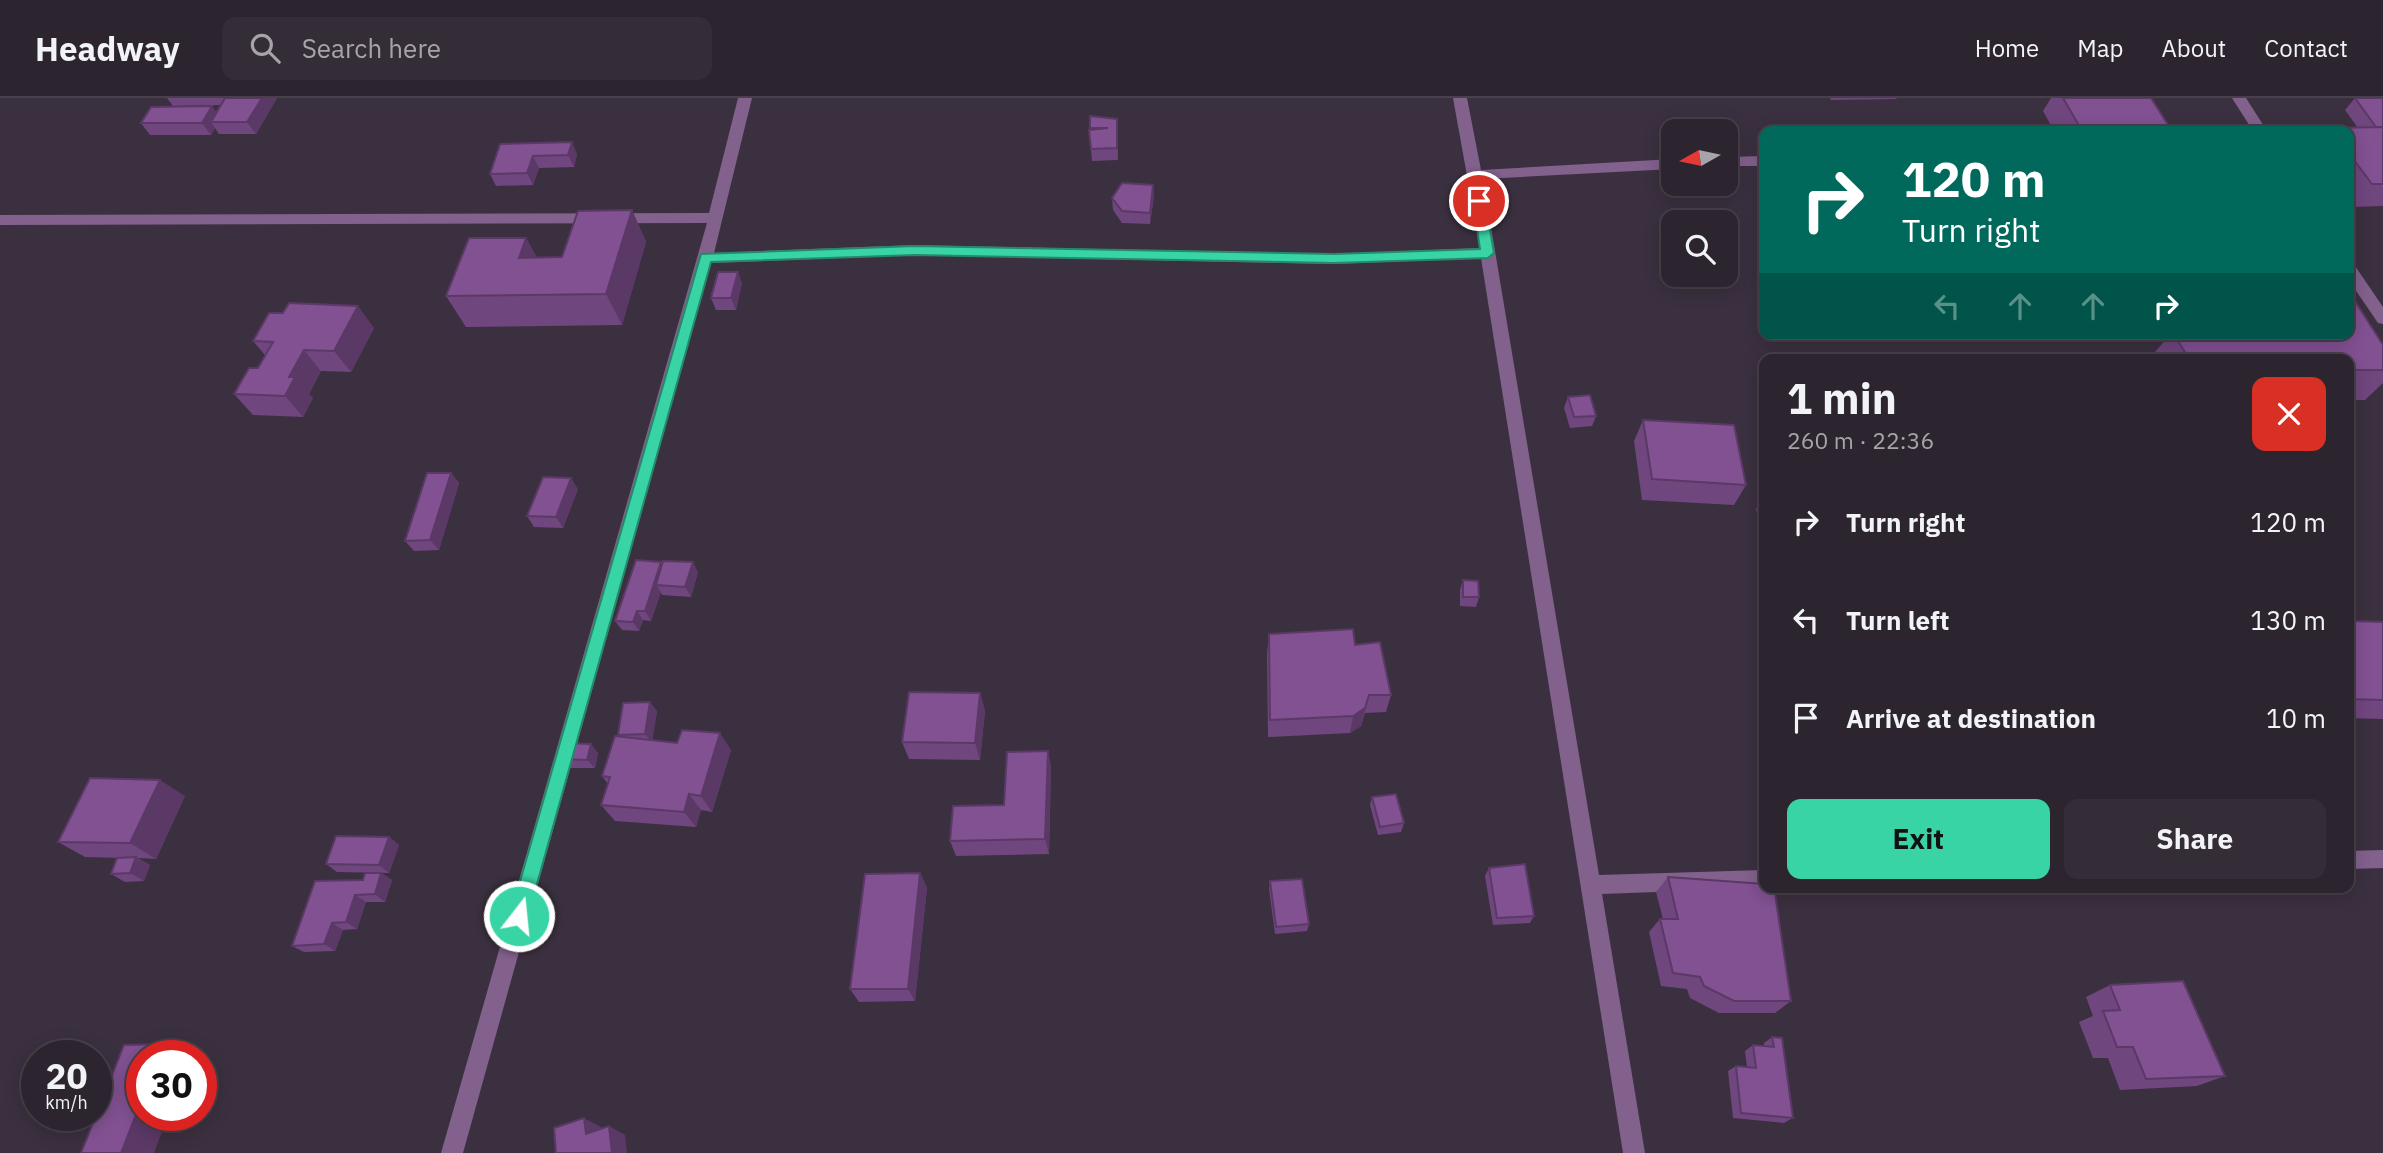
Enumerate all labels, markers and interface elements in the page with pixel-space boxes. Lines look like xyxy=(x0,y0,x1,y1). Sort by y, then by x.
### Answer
search box xyxy=(222,17,712,80)
text: Headway xyxy=(35,27,180,70)
icon: search xyxy=(246,29,284,67)
text: Search here xyxy=(302,31,441,65)
text: Home xyxy=(1975,32,2039,64)
text: Map xyxy=(2077,32,2123,64)
text: About xyxy=(2161,32,2226,64)
text: Contact xyxy=(2264,32,2348,64)
north arrow xyxy=(1661,119,1738,196)
map controls xyxy=(1661,119,1738,287)
text: 120 m xyxy=(1902,147,2046,210)
icon: right xyxy=(1787,154,1878,245)
pin xyxy=(1449,171,1509,231)
icon: arrive xyxy=(1460,182,1498,220)
text: Turn right xyxy=(1902,209,2040,251)
button: search xyxy=(1661,210,1738,287)
icon: left xyxy=(1928,287,1966,325)
icon: ahead xyxy=(2001,287,2039,325)
icon: ahead xyxy=(2074,287,2112,325)
icon: right xyxy=(2147,287,2185,325)
text: 1 min xyxy=(1787,371,1897,426)
button: close xyxy=(2252,377,2326,451)
text: 260 m · 22:36 xyxy=(1787,425,1934,455)
icon: right xyxy=(1787,503,1825,541)
text: Turn right xyxy=(1846,505,1965,539)
text: 120 m xyxy=(2250,505,2326,539)
icon: left xyxy=(1787,601,1825,639)
text: Turn left xyxy=(1846,603,1949,637)
text: 130 m xyxy=(2250,603,2326,637)
icon: arrive xyxy=(1787,699,1825,737)
text: Arrive at destination xyxy=(1846,701,2096,735)
text: 10 m xyxy=(2266,701,2326,735)
button: Exit xyxy=(1787,799,2050,879)
button: Share xyxy=(2064,799,2326,879)
position arrow xyxy=(482,879,556,953)
speed limit sign: 30 xyxy=(126,1040,217,1131)
text: 20 xyxy=(45,1053,88,1099)
text: km/h xyxy=(45,1091,88,1114)

